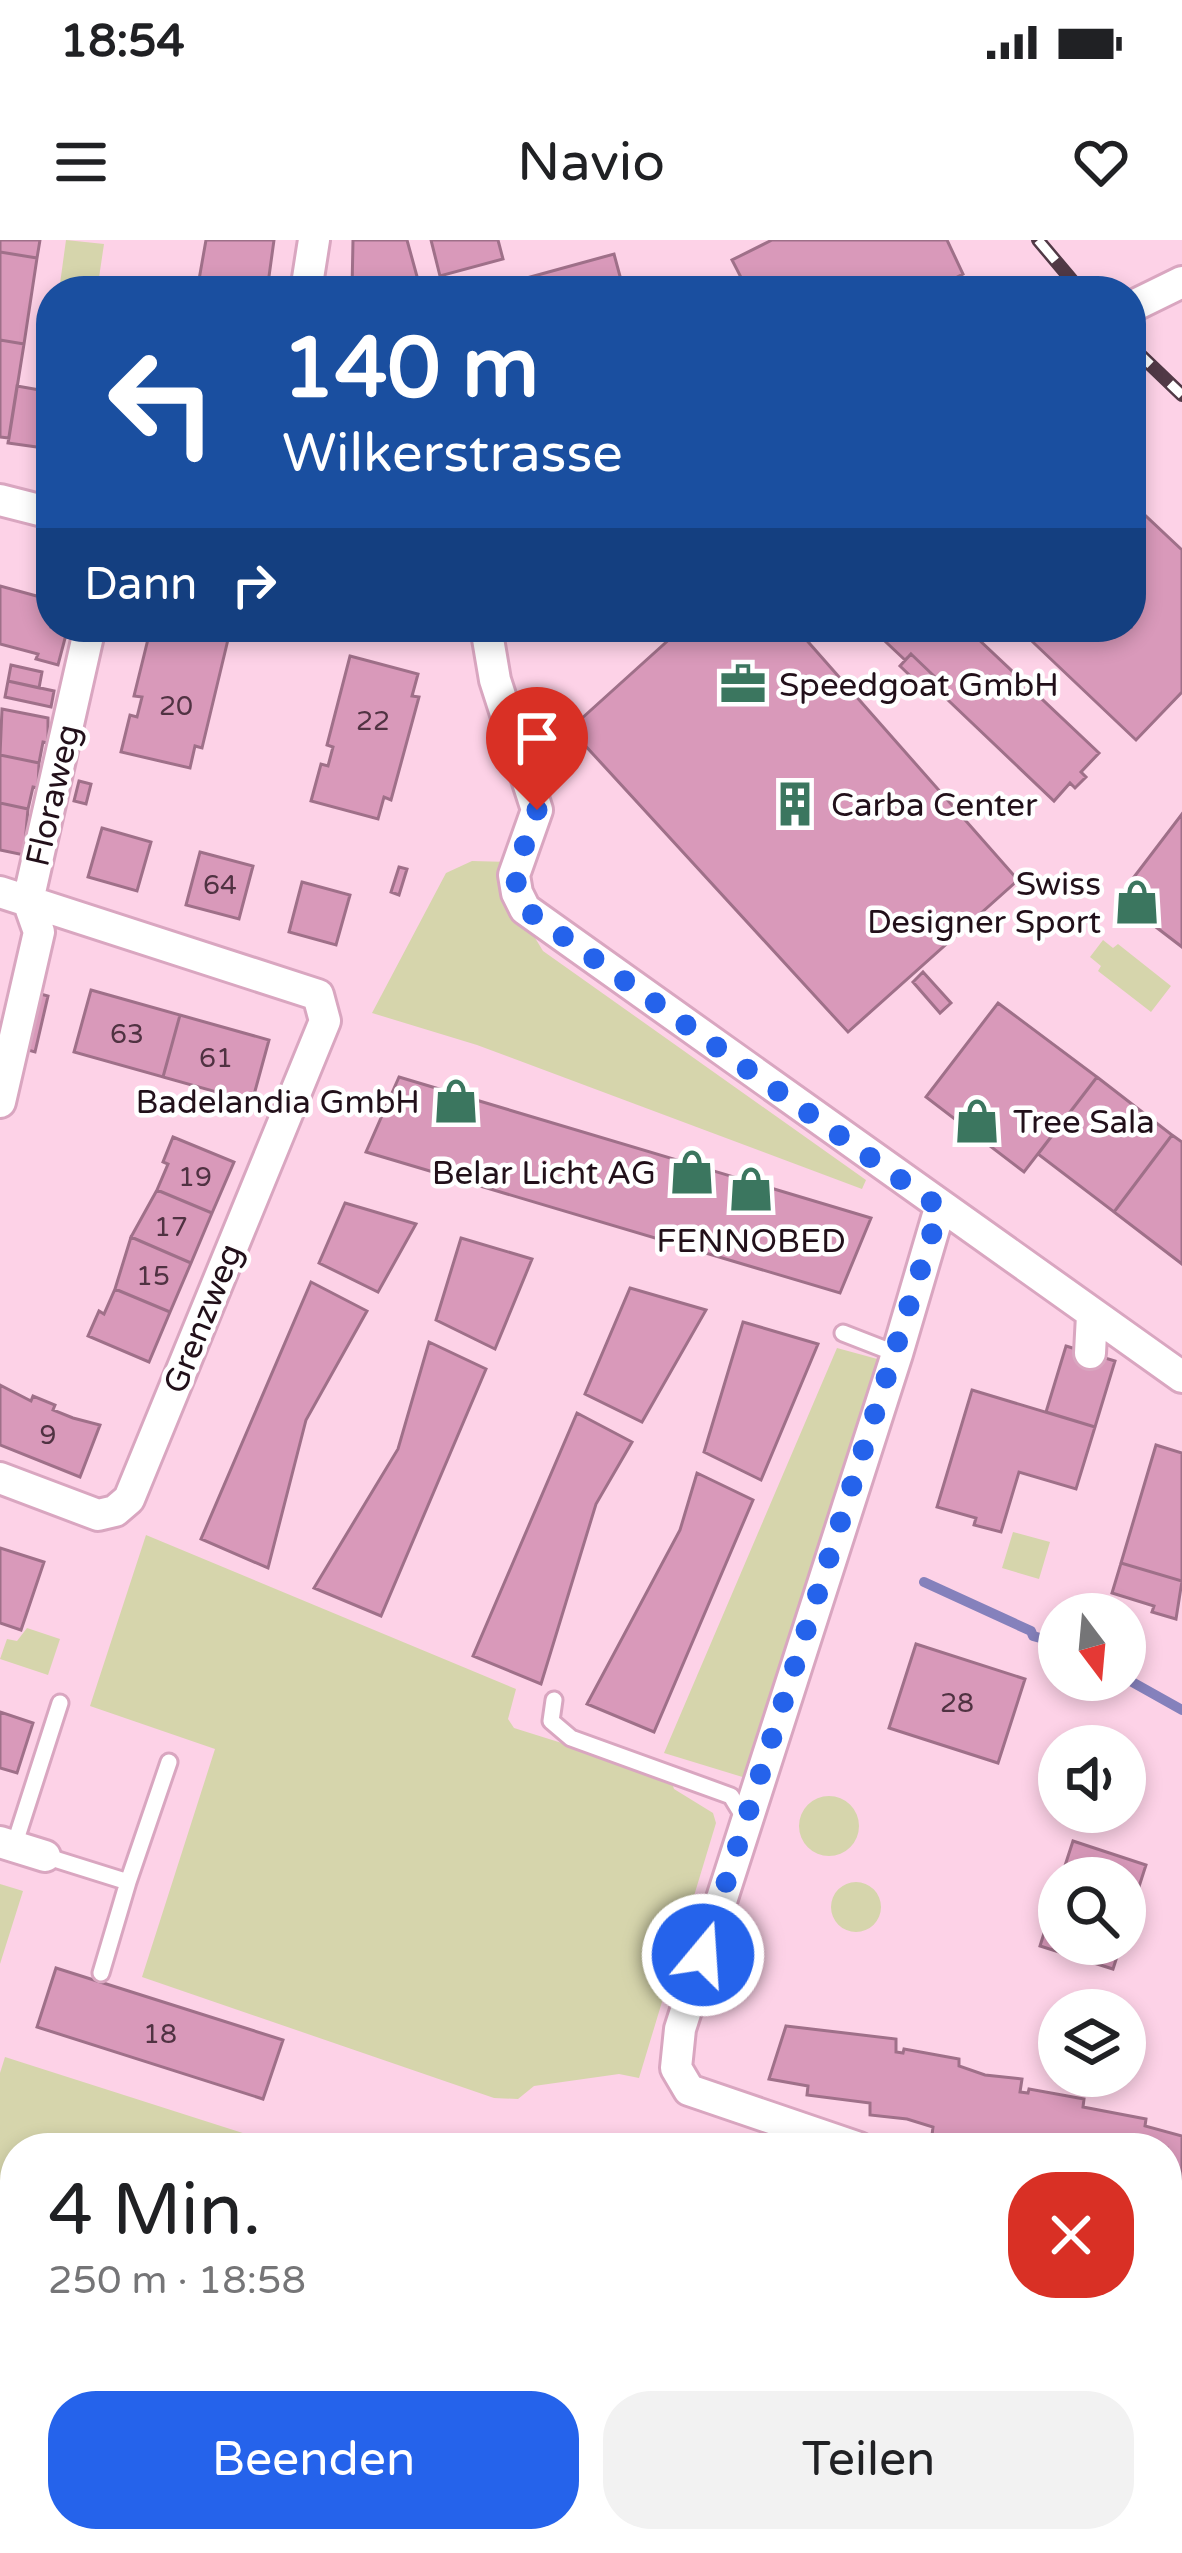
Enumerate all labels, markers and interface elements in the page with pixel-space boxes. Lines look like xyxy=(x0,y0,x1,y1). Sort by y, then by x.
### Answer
text: 18:54 xyxy=(60,15,185,69)
icon: menu xyxy=(48,129,114,195)
icon: heart xyxy=(1068,129,1134,195)
text: Navio xyxy=(517,130,665,195)
text: 140 m xyxy=(282,319,539,420)
icon: left xyxy=(84,324,240,480)
text: Wilkerstrasse xyxy=(282,421,623,486)
icon: right xyxy=(221,552,287,618)
text: Dann xyxy=(84,558,197,612)
office icon: Speedgoat GmbH xyxy=(718,659,768,709)
place label: Speedgoat GmbH xyxy=(779,666,1059,705)
pin xyxy=(486,687,588,810)
house number: 20 xyxy=(159,690,193,723)
house number: 22 xyxy=(356,705,390,738)
icon: arrive xyxy=(504,705,570,771)
street label: Floraweg xyxy=(18,721,89,870)
building icon: Carba Center xyxy=(770,779,820,829)
place label: Carba Center xyxy=(831,786,1038,825)
place label: Swiss Designer Sport xyxy=(867,865,1101,942)
house number: 64 xyxy=(203,869,237,902)
shop icon: Swiss Designer Sport xyxy=(1112,877,1162,927)
house number: 63 xyxy=(110,1018,144,1051)
house number: 61 xyxy=(199,1042,233,1075)
shop icon: Badelandia GmbH xyxy=(431,1076,481,1126)
place label: Badelandia GmbH xyxy=(136,1083,420,1122)
shop icon: Tree Sala xyxy=(952,1096,1002,1146)
place label: Tree Sala xyxy=(1013,1103,1155,1142)
shop icon: Belar Licht AG xyxy=(667,1147,717,1197)
place label: Belar Licht AG xyxy=(432,1154,656,1193)
house number: 19 xyxy=(178,1161,212,1194)
shop icon: FENNOBED xyxy=(726,1164,776,1214)
house number: 17 xyxy=(154,1211,188,1244)
place label: FENNOBED xyxy=(656,1222,846,1261)
street label: Grenzweg xyxy=(156,1238,251,1399)
house number: 15 xyxy=(136,1260,170,1293)
house number: 9 xyxy=(40,1419,56,1452)
north arrow xyxy=(1038,1593,1146,1701)
map controls xyxy=(1038,1593,1146,2097)
house number: 28 xyxy=(940,1687,974,1720)
button: sound xyxy=(1038,1725,1146,1833)
button: search xyxy=(1038,1857,1146,1965)
position arrow xyxy=(640,1892,766,2018)
button: layers xyxy=(1038,1989,1146,2097)
house number: 18 xyxy=(143,2018,177,2051)
text: 4 Min. xyxy=(48,2168,261,2255)
button: close xyxy=(1008,2172,1134,2298)
text: 250 m · 18:58 xyxy=(48,2257,306,2304)
button: Beenden xyxy=(48,2391,579,2529)
button: Teilen xyxy=(603,2391,1134,2529)

